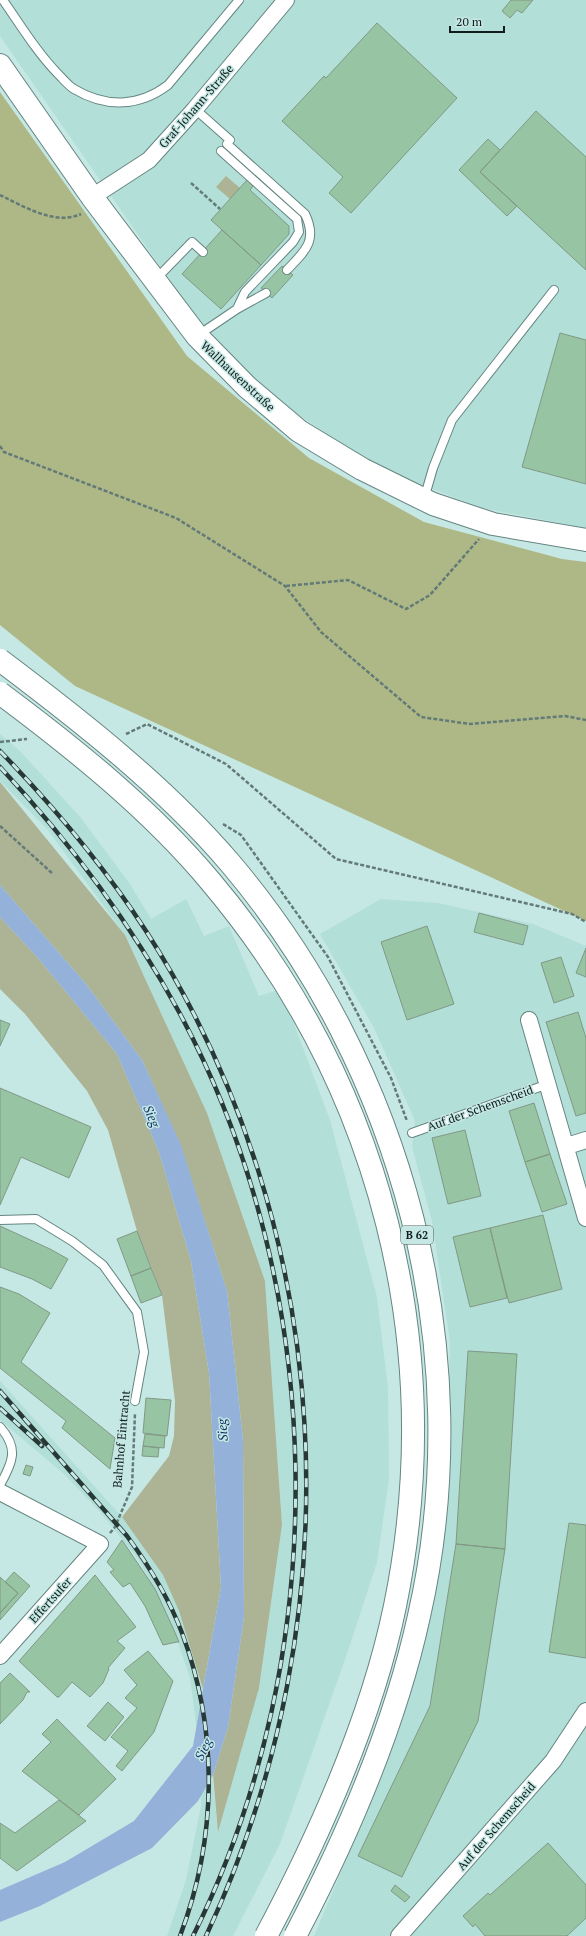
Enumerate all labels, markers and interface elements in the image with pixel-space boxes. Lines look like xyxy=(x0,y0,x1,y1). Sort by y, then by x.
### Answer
scale bar xyxy=(450,8,504,34)
text: 20 m xyxy=(456,14,483,29)
street label: Graf-Johann-Straße xyxy=(156,61,236,151)
street label: Wallhausenstraße xyxy=(198,338,278,414)
street label: Auf der Schemscheid xyxy=(425,1082,535,1134)
water label: Sieg xyxy=(139,1102,165,1131)
road number: B 62 xyxy=(401,1226,433,1244)
street label: Bahnhof Eintracht xyxy=(109,1389,133,1489)
water label: Sieg xyxy=(212,1417,232,1442)
street label: Effertsufer xyxy=(25,1574,75,1626)
water label: Sieg xyxy=(190,1734,216,1763)
street label: Auf der Schemscheid xyxy=(454,1779,539,1873)

